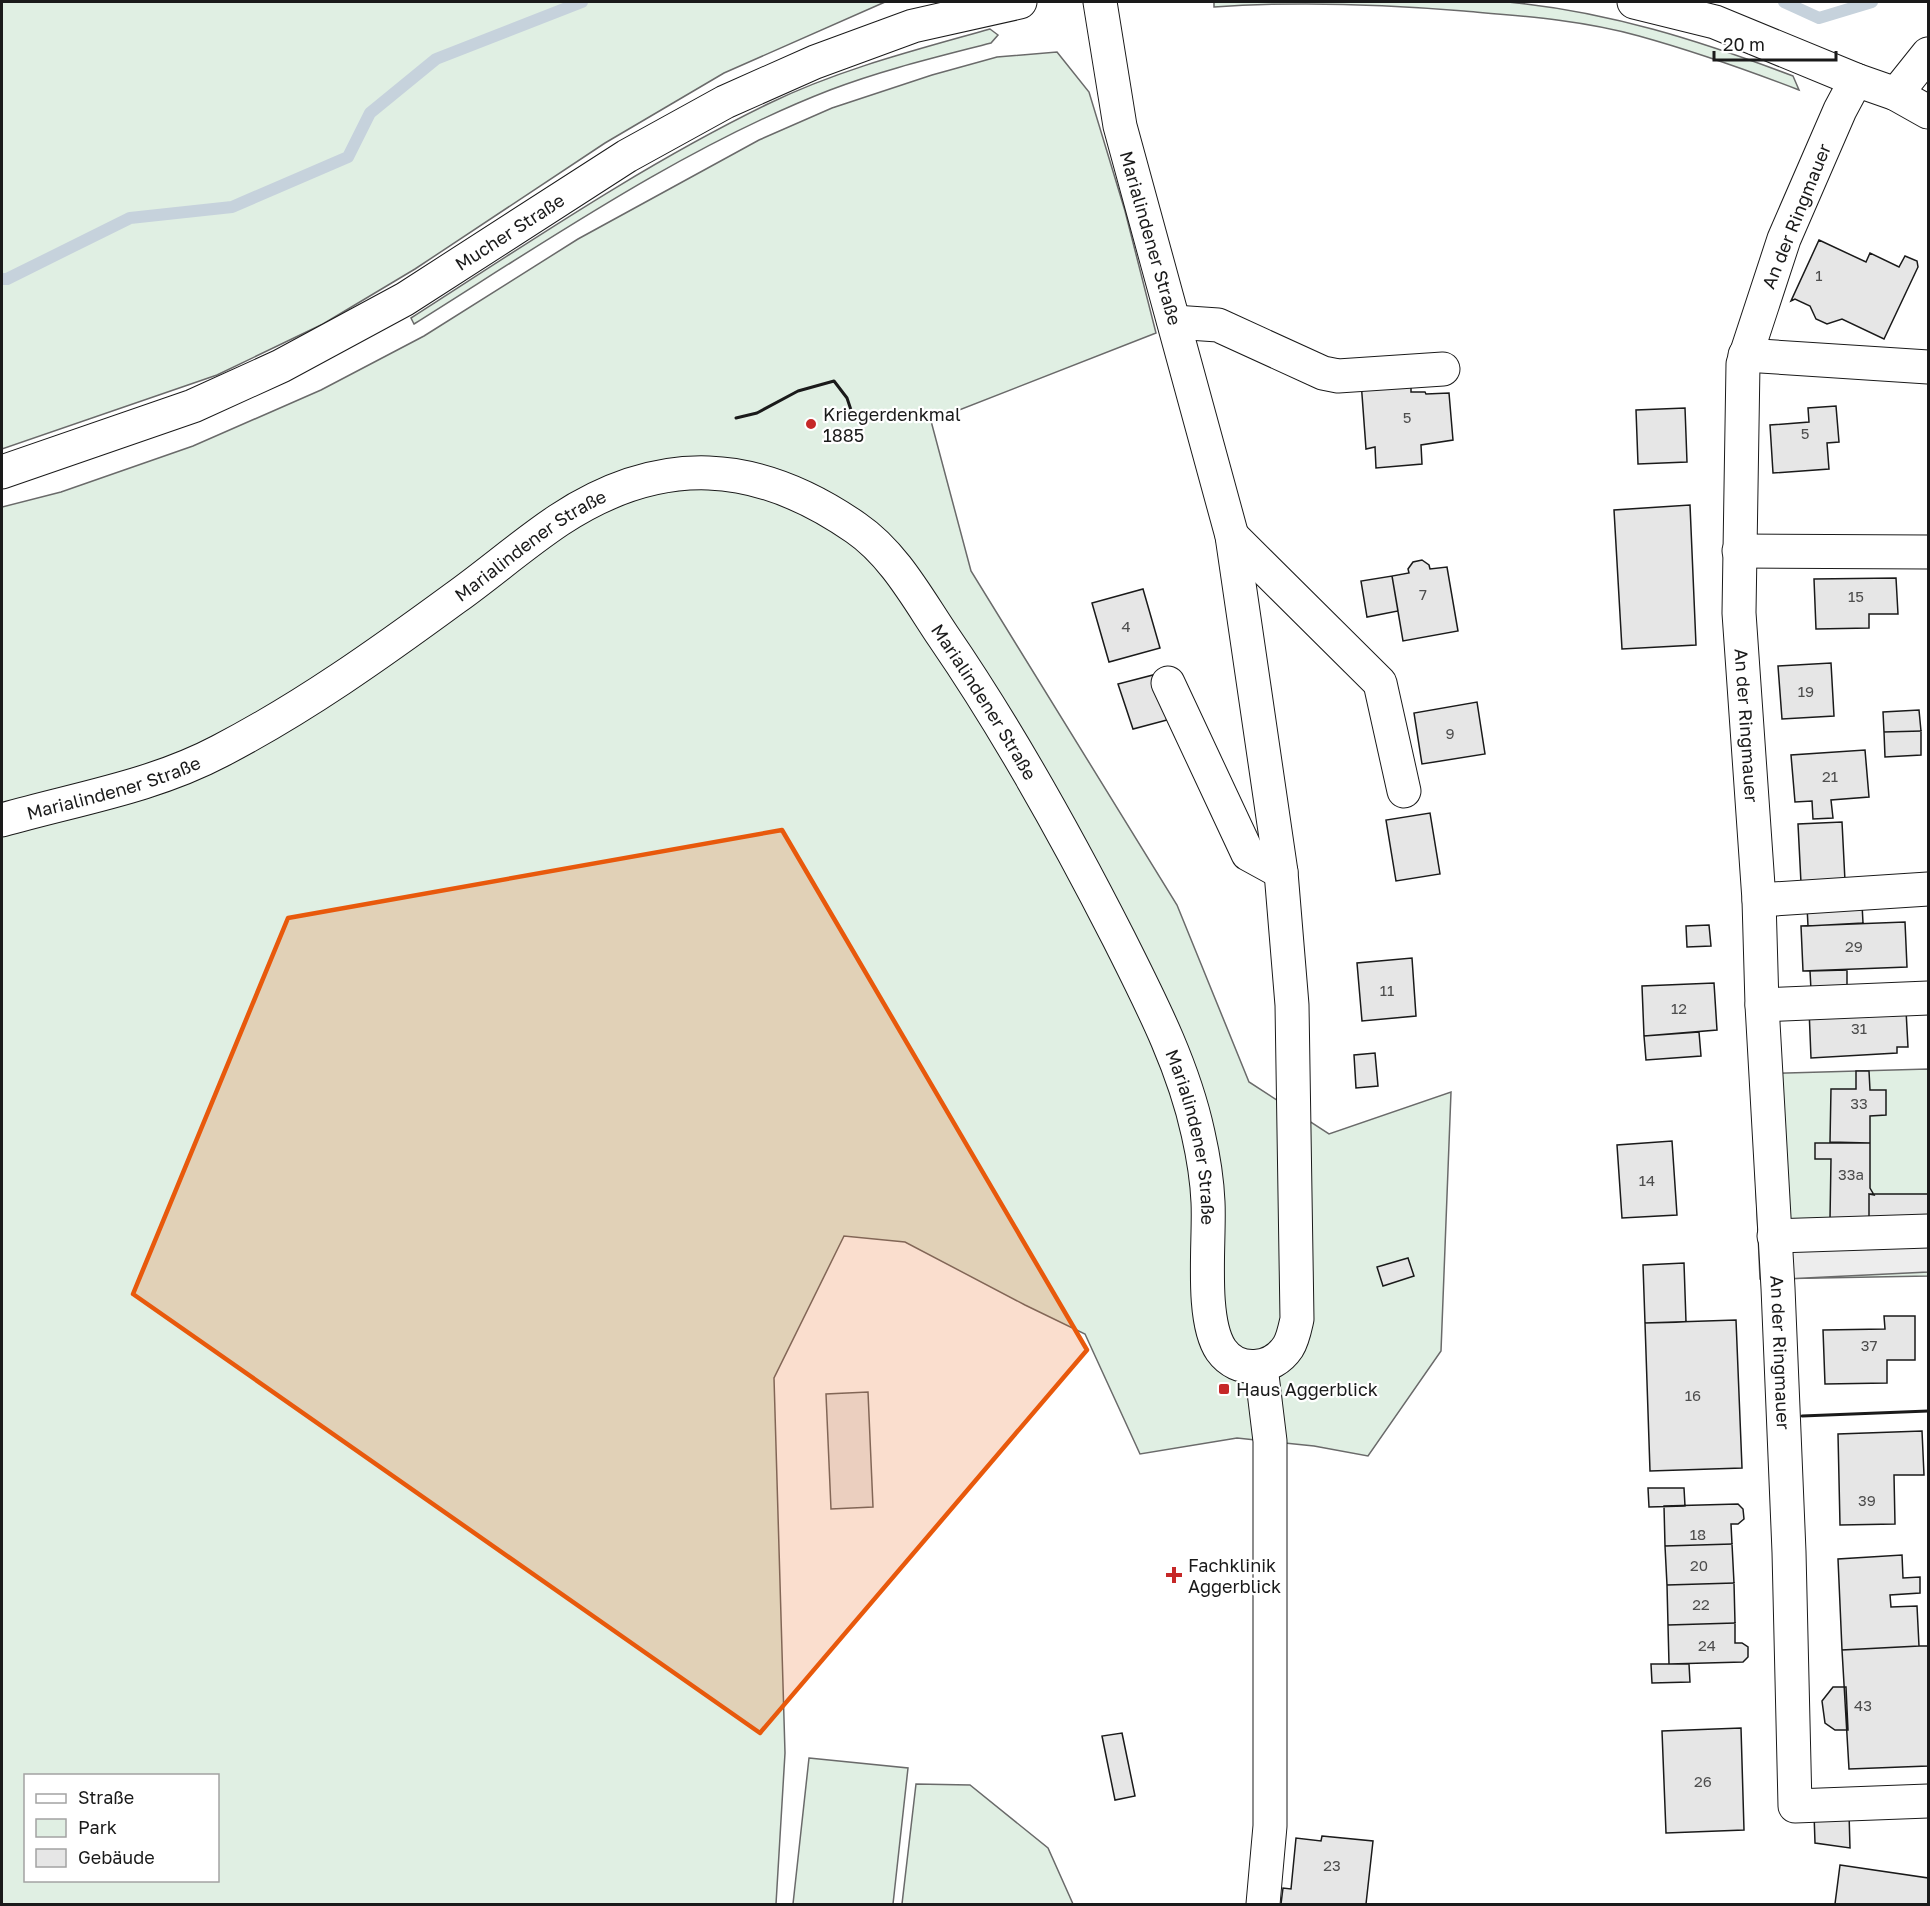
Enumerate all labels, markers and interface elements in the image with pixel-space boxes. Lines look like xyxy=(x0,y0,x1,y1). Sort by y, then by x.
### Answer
scale bar xyxy=(1714,24,1836,62)
text: 20 m xyxy=(1723,33,1765,55)
street label: An der Ringmauer xyxy=(1757,140,1835,292)
street label: Marialindener Straße xyxy=(1116,148,1186,328)
street label: Mucher Straße xyxy=(451,188,568,275)
house number: 1 xyxy=(1815,266,1823,284)
place label: Kriegerdenkmal 1885 xyxy=(823,403,961,446)
house number: 5 xyxy=(1403,408,1411,426)
marker: Kriegerdenkmal 1885 xyxy=(804,417,818,431)
house number: 5 xyxy=(1801,424,1809,442)
street label: Marialindener Straße xyxy=(450,485,609,606)
house number: 7 xyxy=(1419,585,1427,603)
house number: 15 xyxy=(1848,587,1864,605)
house number: 4 xyxy=(1121,617,1131,635)
street label: Marialindener Straße xyxy=(927,620,1042,784)
street label: An der Ringmauer xyxy=(1730,648,1763,803)
house number: 19 xyxy=(1798,682,1814,700)
house number: 9 xyxy=(1445,724,1455,742)
street label: Marialindener Straße xyxy=(24,751,204,824)
house number: 21 xyxy=(1822,767,1838,785)
house number: 29 xyxy=(1845,937,1863,955)
house number: 11 xyxy=(1380,981,1394,999)
house number: 12 xyxy=(1671,999,1687,1017)
house number: 31 xyxy=(1851,1019,1867,1037)
street label: Marialindener Straße xyxy=(1161,1046,1219,1225)
house number: 33 xyxy=(1850,1094,1868,1112)
house number: 33a xyxy=(1838,1165,1864,1183)
house number: 14 xyxy=(1639,1171,1655,1189)
street label: An der Ringmauer xyxy=(1766,1275,1795,1430)
house number: 37 xyxy=(1861,1336,1877,1354)
place label: Haus Aggerblick xyxy=(1236,1378,1378,1400)
marker: Haus Aggerblick xyxy=(1217,1382,1231,1396)
house number: 16 xyxy=(1685,1386,1701,1404)
house number: 39 xyxy=(1858,1491,1876,1509)
house number: 18 xyxy=(1690,1525,1706,1543)
place label: Fachklinik Aggerblick xyxy=(1188,1554,1281,1597)
house number: 20 xyxy=(1690,1556,1708,1574)
marker: Fachklinik Aggerblick xyxy=(1165,1566,1183,1584)
house number: 22 xyxy=(1692,1595,1710,1613)
house number: 24 xyxy=(1698,1636,1716,1654)
house number: 43 xyxy=(1854,1696,1872,1714)
house number: 26 xyxy=(1694,1772,1712,1790)
legend xyxy=(24,1774,219,1882)
text: Straße xyxy=(78,1786,134,1808)
text: Park xyxy=(78,1816,117,1838)
text: Gebäude xyxy=(78,1846,155,1868)
house number: 23 xyxy=(1323,1856,1341,1874)

